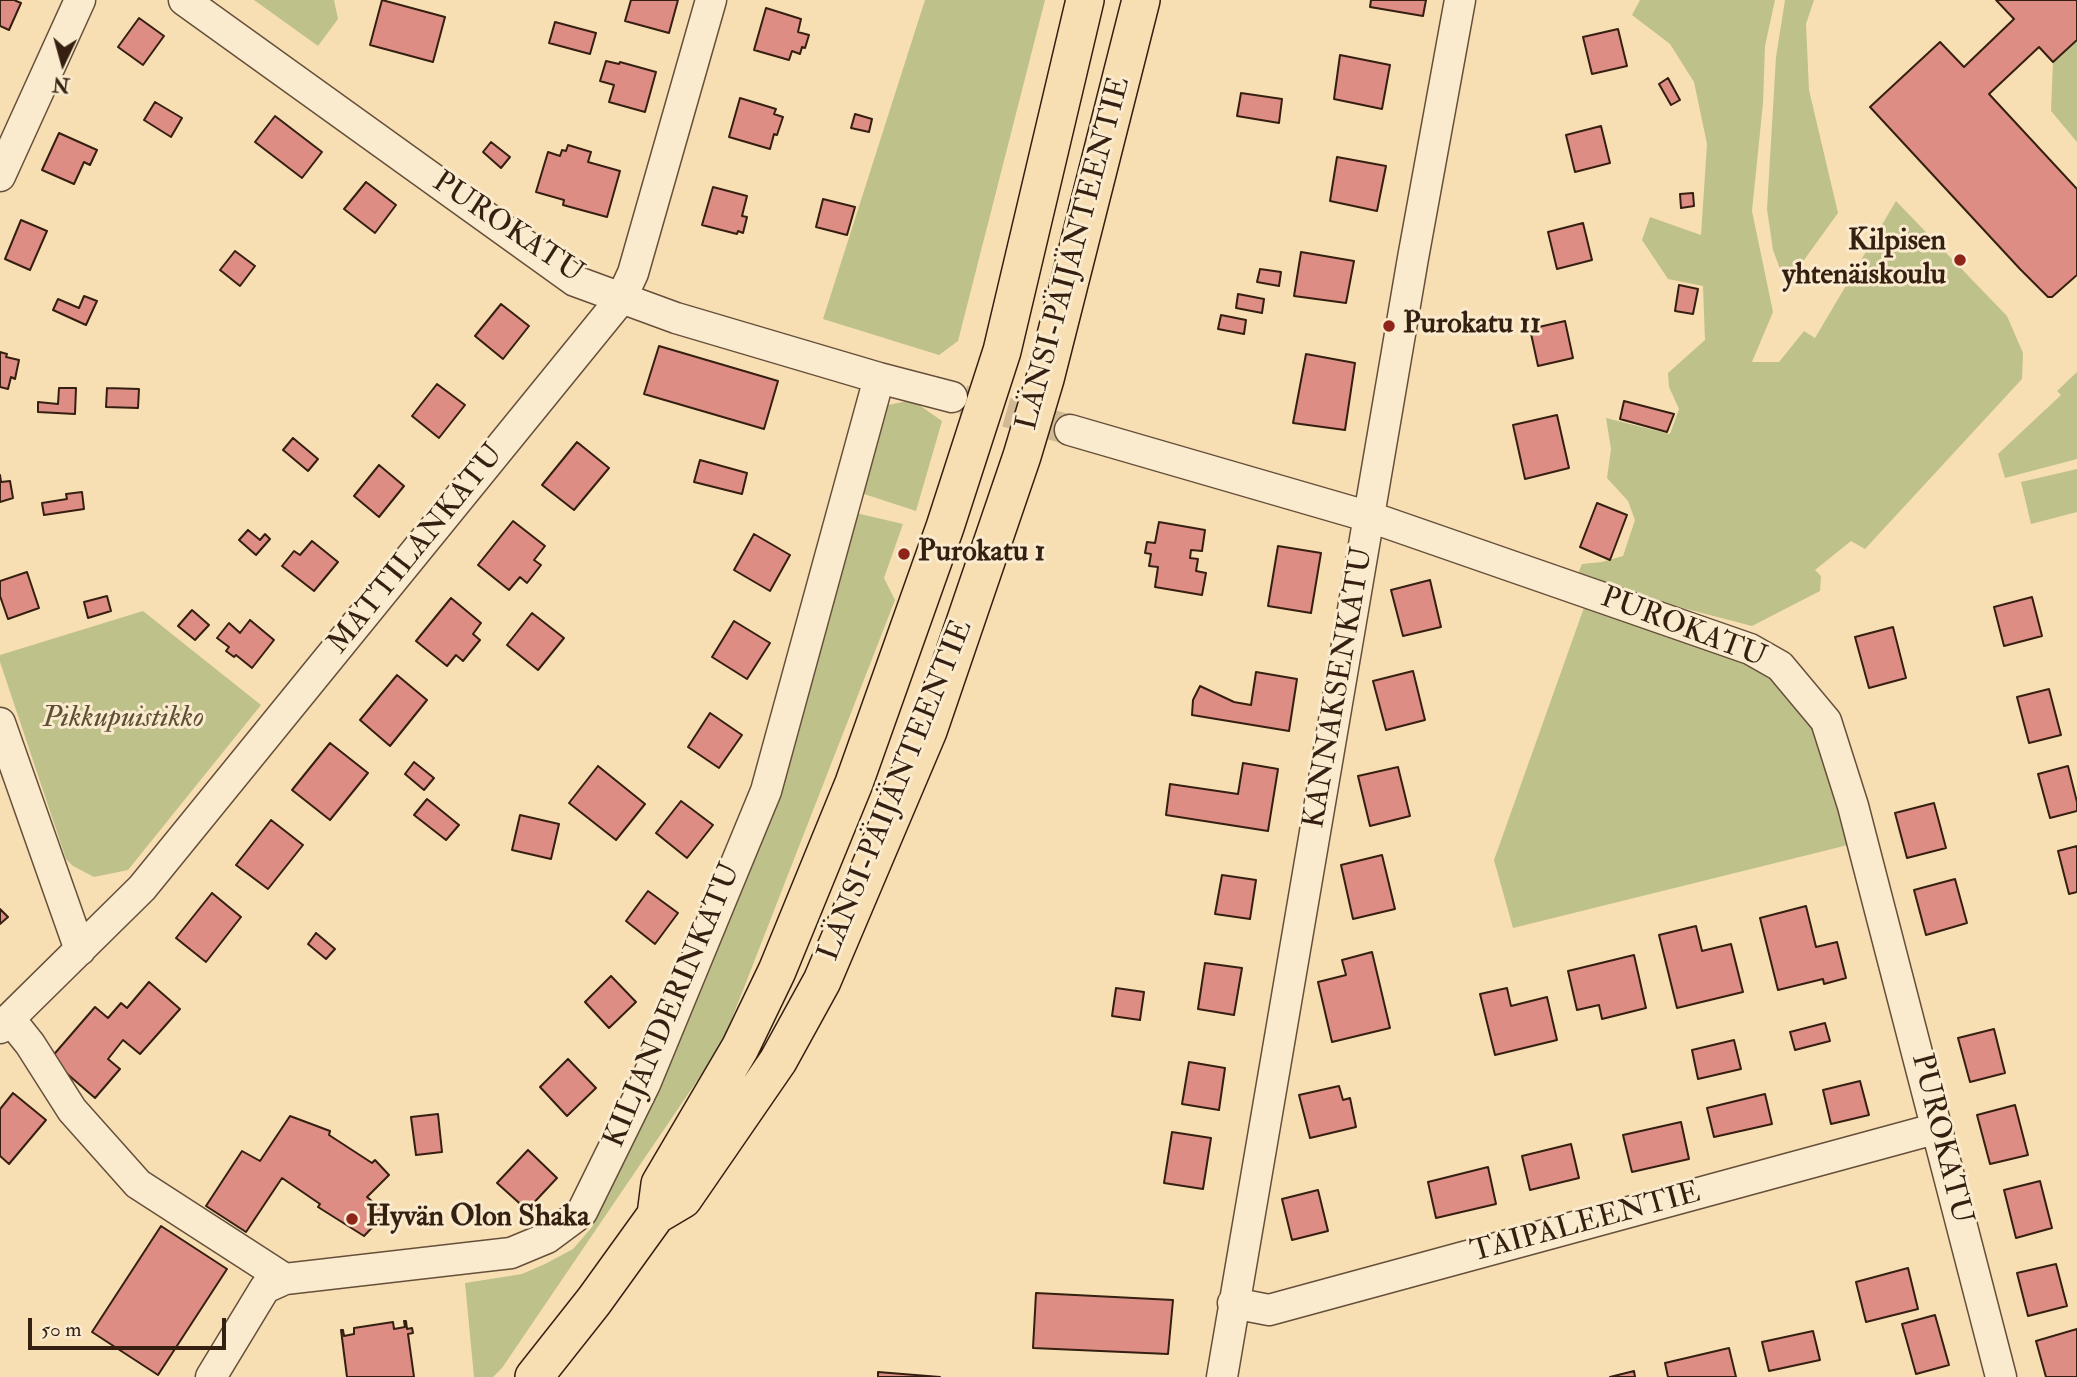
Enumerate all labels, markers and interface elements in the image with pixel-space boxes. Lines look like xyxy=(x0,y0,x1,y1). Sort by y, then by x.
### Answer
north arrow xyxy=(28,28,98,98)
text: N xyxy=(52,71,71,97)
street label: LÄNSI-PÄIJÄNTEENTIE xyxy=(1010,73,1140,435)
street label: PUROKATU xyxy=(425,165,589,293)
place label: Kilpisen yhtenäiskoulu xyxy=(1782,225,1946,296)
marker: Kilpisen yhtenäiskoulu xyxy=(1952,252,1968,268)
place label: Purokatu 11 xyxy=(1403,308,1541,344)
marker: Purokatu 11 xyxy=(1381,318,1397,334)
street label: MATTILANKATU xyxy=(322,438,512,662)
place label: Purokatu 1 xyxy=(918,536,1045,572)
street label: KANNAKSENKATU xyxy=(1298,545,1382,831)
marker: Purokatu 1 xyxy=(896,546,912,562)
street label: PUROKATU xyxy=(1595,581,1771,677)
street label: LÄNSI-PÄIJÄNTEENTIE xyxy=(812,615,982,967)
park label: Pikkupuistikko xyxy=(42,702,204,738)
street label: KILJANDERINKATU xyxy=(598,859,750,1153)
street label: PUROKATU xyxy=(1901,1050,1979,1228)
street label: TAIPALEENTIE xyxy=(1467,1176,1705,1272)
place label: Hyvän Olon Shaka xyxy=(366,1201,590,1237)
marker: Hyvän Olon Shaka xyxy=(344,1211,360,1227)
scale bar xyxy=(32,1304,229,1348)
text: 50 m xyxy=(41,1316,82,1343)

